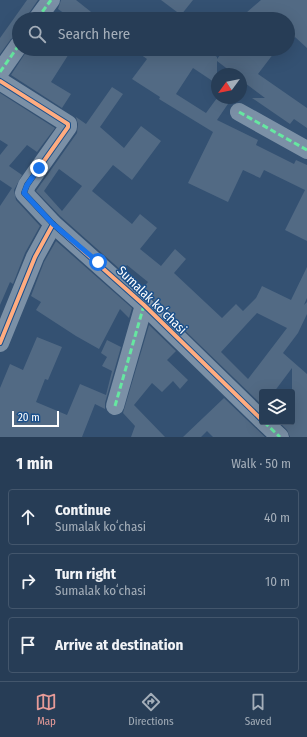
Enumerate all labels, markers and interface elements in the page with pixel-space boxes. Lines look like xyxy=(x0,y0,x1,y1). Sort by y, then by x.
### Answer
search box xyxy=(12,12,295,56)
icon: search xyxy=(26,23,48,45)
text: Search here xyxy=(58,25,130,43)
north arrow xyxy=(211,68,247,104)
route end xyxy=(30,159,48,177)
route start xyxy=(89,253,107,271)
street label: Sumalak koʻchasi xyxy=(114,263,190,337)
map controls xyxy=(259,389,295,425)
button: layers xyxy=(259,389,295,425)
scale bar xyxy=(12,409,59,428)
text: 20 m xyxy=(18,411,40,424)
text: 1 min xyxy=(16,453,53,474)
text: Walk · 50 m xyxy=(231,456,291,471)
text: Continue xyxy=(55,501,111,519)
icon: ahead xyxy=(17,506,39,528)
text: 40 m xyxy=(264,510,290,525)
text: Sumalak koʻchasi xyxy=(55,519,146,534)
text: Turn right xyxy=(55,565,116,583)
icon: right xyxy=(17,570,39,592)
text: 10 m xyxy=(265,574,290,589)
text: Sumalak koʻchasi xyxy=(55,583,146,598)
icon: arrive xyxy=(17,634,39,656)
text: Arrive at destination xyxy=(55,636,183,654)
tab: Map xyxy=(35,691,57,728)
tab: Directions xyxy=(128,691,174,728)
tab: Saved xyxy=(245,691,272,728)

